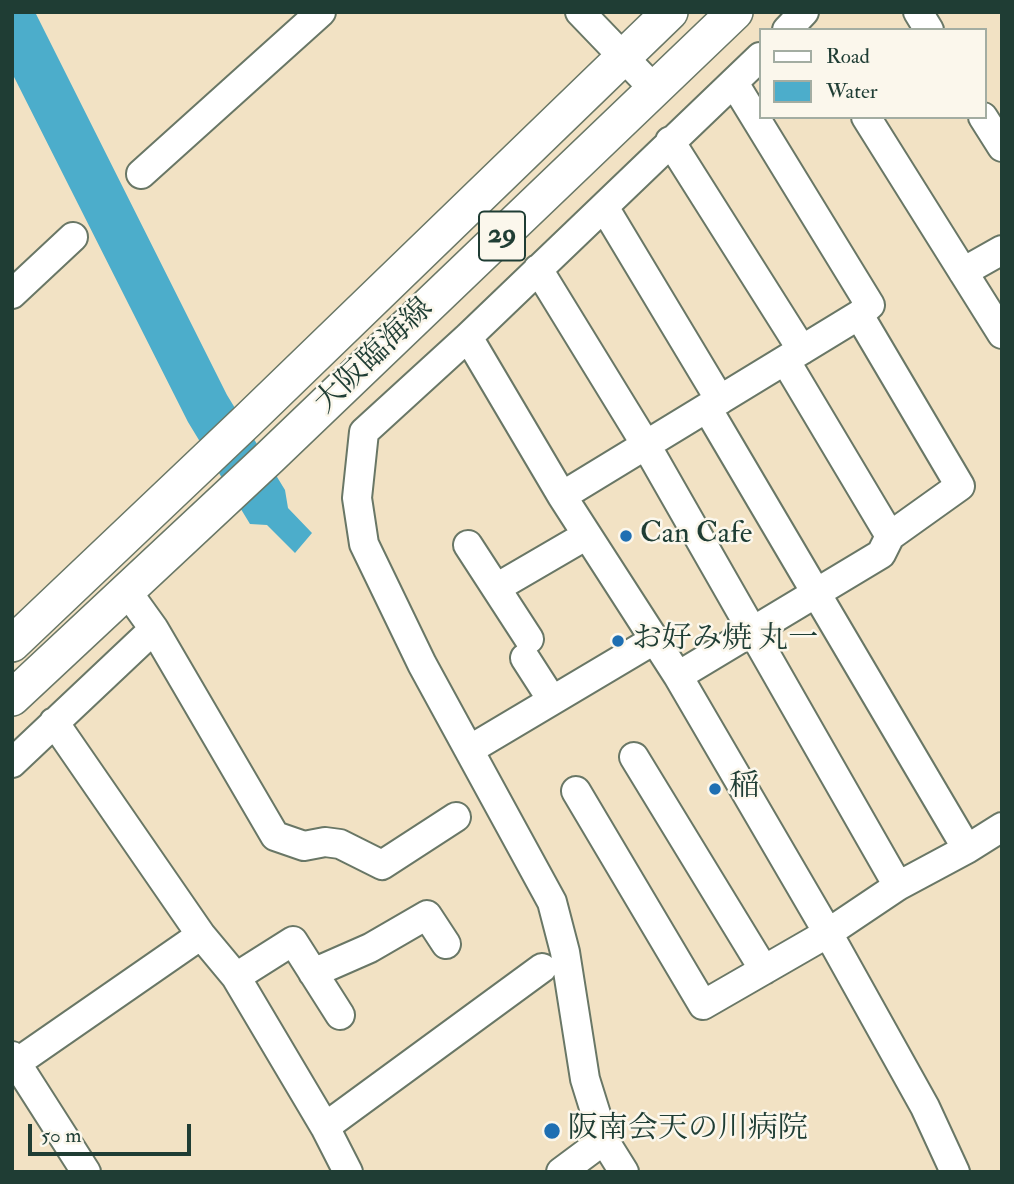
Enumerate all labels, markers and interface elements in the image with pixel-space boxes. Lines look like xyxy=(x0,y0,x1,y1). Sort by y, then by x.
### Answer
legend xyxy=(758,28,986,119)
text: Road xyxy=(826,43,870,70)
text: Water xyxy=(826,78,878,105)
road number: 29 xyxy=(479,212,525,260)
street label: 大阪臨海線 xyxy=(309,292,441,422)
place label: Can Cafe xyxy=(640,518,752,554)
marker: Can Cafe xyxy=(618,528,634,544)
place label: お好み焼 丸一 xyxy=(632,623,818,659)
marker: お好み焼 丸一 xyxy=(610,633,626,649)
place label: 稲 xyxy=(729,771,759,807)
marker: 稲 xyxy=(707,781,723,797)
scale bar xyxy=(32,1110,194,1154)
place label: 阪南会天の川病院 xyxy=(568,1113,808,1149)
marker: 阪南会天の川病院 xyxy=(542,1121,562,1141)
text: 50 m xyxy=(41,1122,82,1149)

